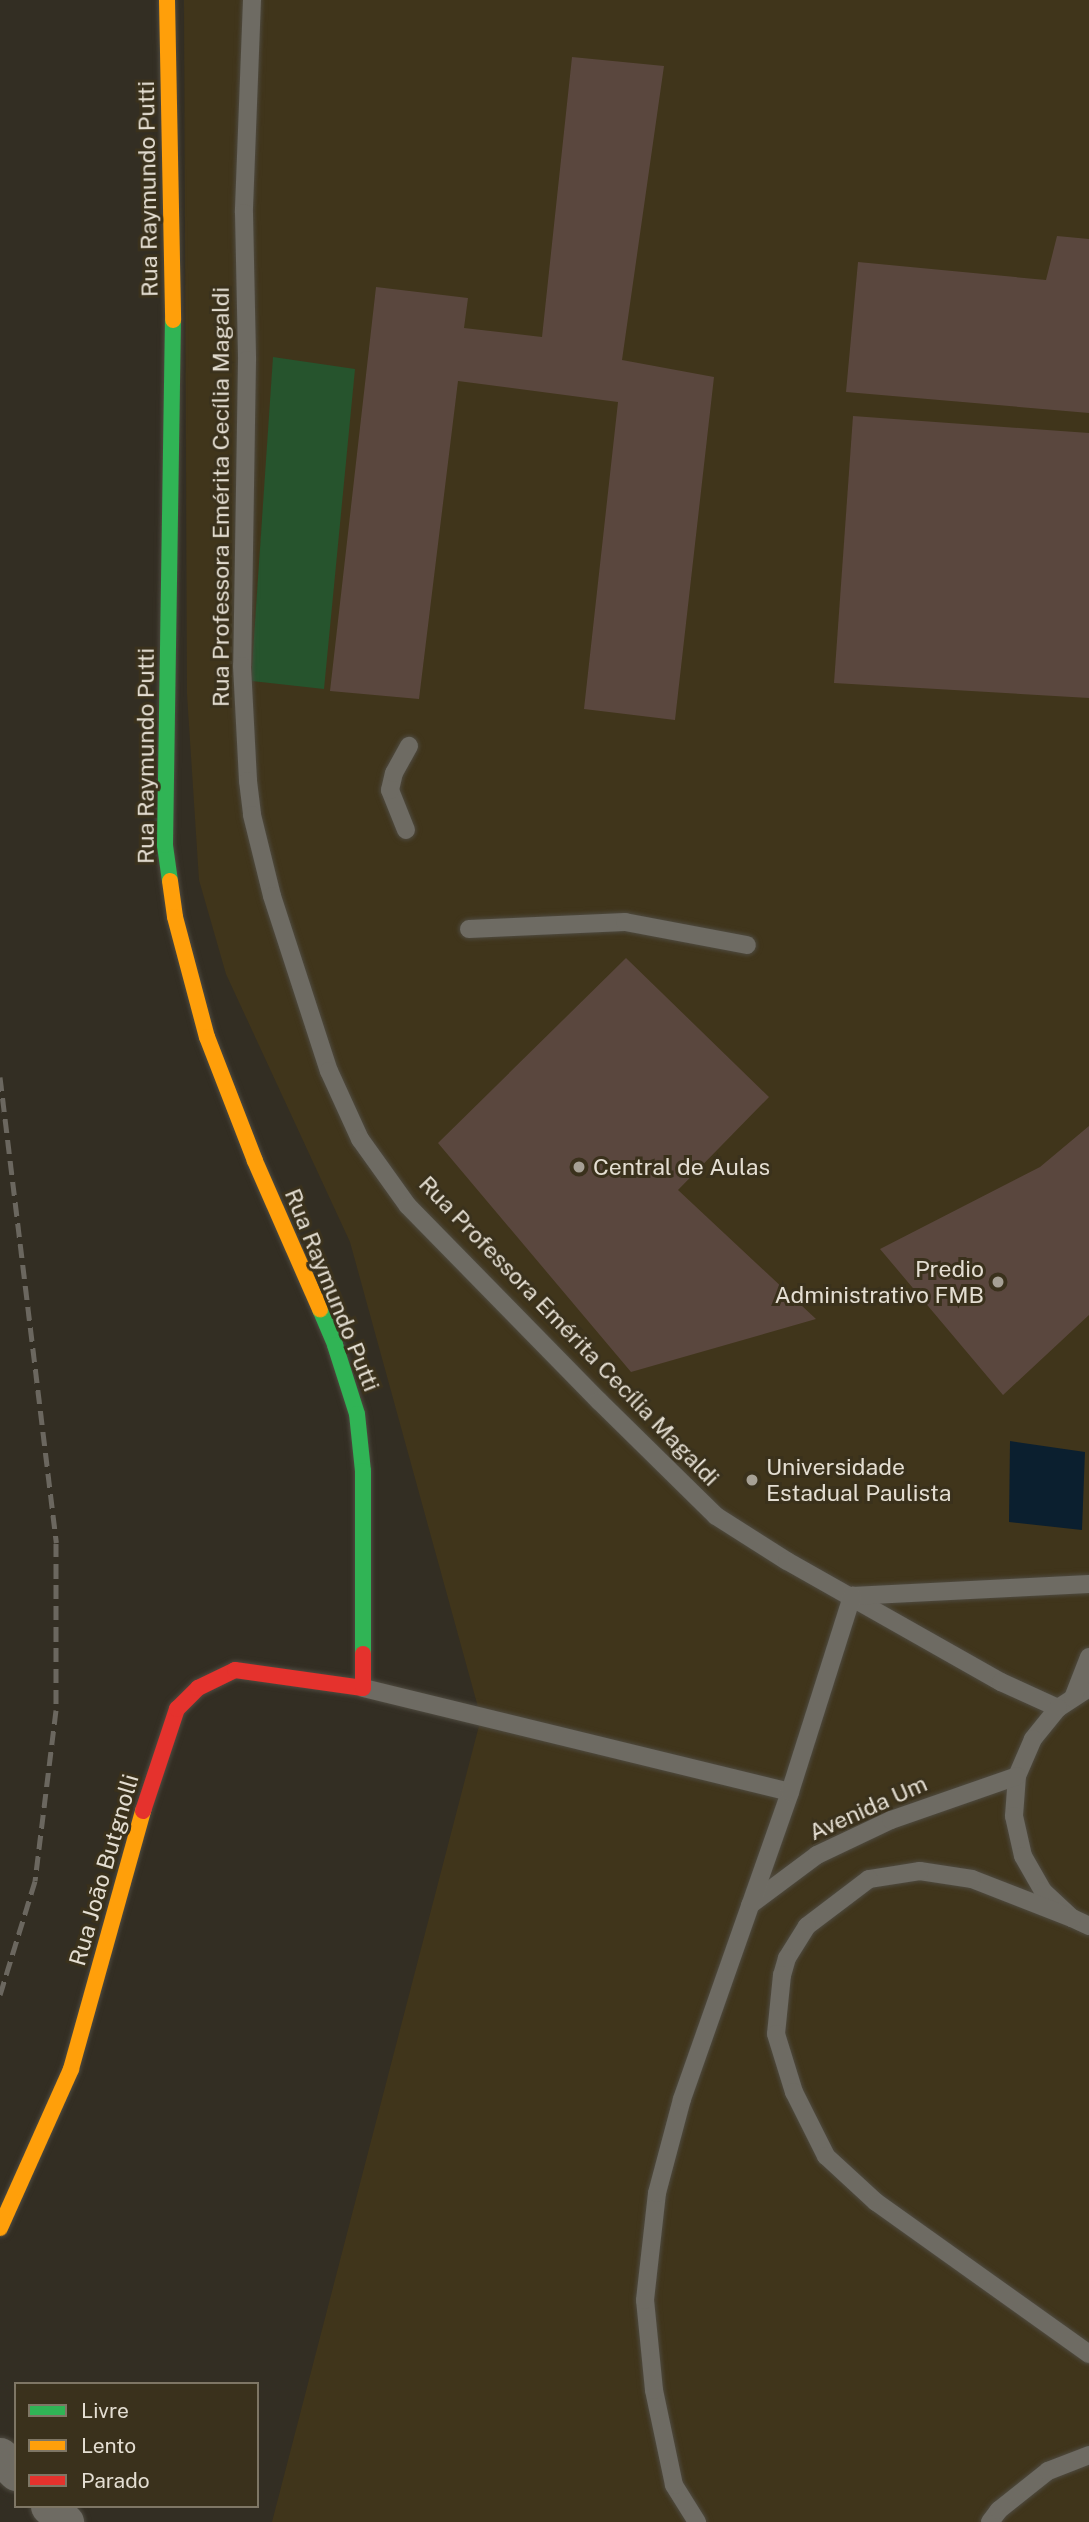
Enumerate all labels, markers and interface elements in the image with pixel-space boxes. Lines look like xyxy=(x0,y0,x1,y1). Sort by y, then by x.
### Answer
street label: Rua Raymundo Putti xyxy=(132,81,164,297)
street label: Rua Professora Emérita Cecília Magaldi xyxy=(207,287,235,707)
street label: Rua Raymundo Putti xyxy=(132,648,160,864)
place label: Central de Aulas xyxy=(593,1153,770,1181)
marker: Central de Aulas xyxy=(571,1159,587,1175)
street label: Rua Professora Emérita Cecília Magaldi xyxy=(413,1170,725,1492)
street label: Rua Raymundo Putti xyxy=(279,1185,385,1395)
place label: Predio Administrativo FMB xyxy=(774,1255,984,1309)
marker: Predio Administrativo FMB xyxy=(990,1274,1006,1290)
place label: Universidade Estadual Paulista xyxy=(766,1453,952,1507)
marker: Universidade Estadual Paulista xyxy=(744,1472,760,1488)
street label: Avenida Um xyxy=(805,1770,931,1846)
street label: Rua João Butgnolli xyxy=(63,1771,145,1969)
legend xyxy=(14,2382,259,2508)
text: Livre xyxy=(81,2398,129,2423)
text: Lento xyxy=(81,2433,136,2458)
text: Parado xyxy=(81,2468,150,2493)

